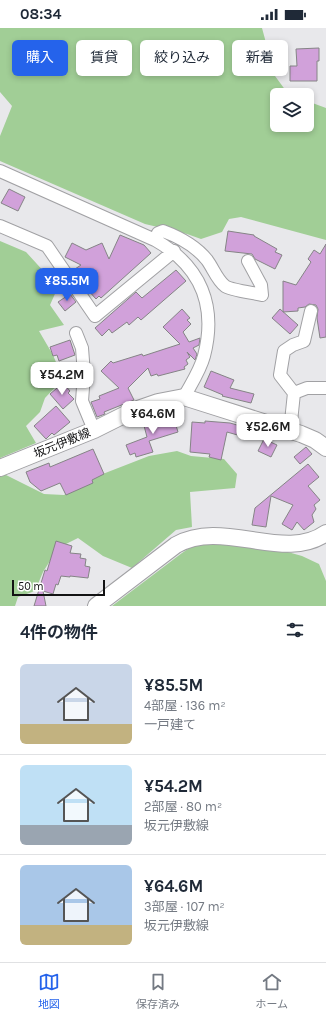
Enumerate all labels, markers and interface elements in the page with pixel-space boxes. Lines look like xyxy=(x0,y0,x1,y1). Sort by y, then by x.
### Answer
text: 08:34 xyxy=(20,5,61,23)
chip: 購入 xyxy=(12,40,68,76)
chip: 賃貸 xyxy=(76,40,132,76)
chip: 絞り込み xyxy=(140,40,224,76)
chip: 新着 xyxy=(232,40,288,76)
map controls xyxy=(270,88,314,132)
button: layers xyxy=(270,88,314,132)
pin: ¥85.5M xyxy=(34,268,100,302)
text: ¥85.5M xyxy=(44,273,90,288)
pin: ¥54.2M xyxy=(29,362,95,396)
text: ¥54.2M xyxy=(40,367,84,382)
pin: ¥64.6M xyxy=(120,401,186,435)
text: ¥64.6M xyxy=(130,406,176,421)
pin: ¥52.6M xyxy=(235,414,301,448)
text: ¥52.6M xyxy=(245,419,291,434)
street label: 坂元伊敷線 xyxy=(32,425,92,461)
scale bar xyxy=(12,578,105,597)
text: 50 m xyxy=(18,580,44,593)
icon: filters xyxy=(284,619,306,641)
text: 4件の物件 xyxy=(20,622,98,642)
text: ¥85.5M xyxy=(144,675,203,695)
icon: home xyxy=(52,680,100,728)
text: 4部屋 · 136 m² xyxy=(144,698,226,713)
text: 一戸建て xyxy=(144,717,196,732)
text: ¥54.2M xyxy=(144,776,203,796)
icon: home xyxy=(52,781,100,829)
text: 2部屋 · 80 m² xyxy=(144,799,222,814)
text: 坂元伊敷線 xyxy=(144,818,209,833)
text: ¥64.6M xyxy=(144,876,203,896)
icon: home xyxy=(52,881,100,929)
text: 3部屋 · 107 m² xyxy=(144,899,225,914)
text: 坂元伊敷線 xyxy=(144,918,209,933)
tab: 地図 xyxy=(38,971,60,1011)
tab: 保存済み xyxy=(136,971,180,1011)
tab: ホーム xyxy=(255,971,288,1011)

